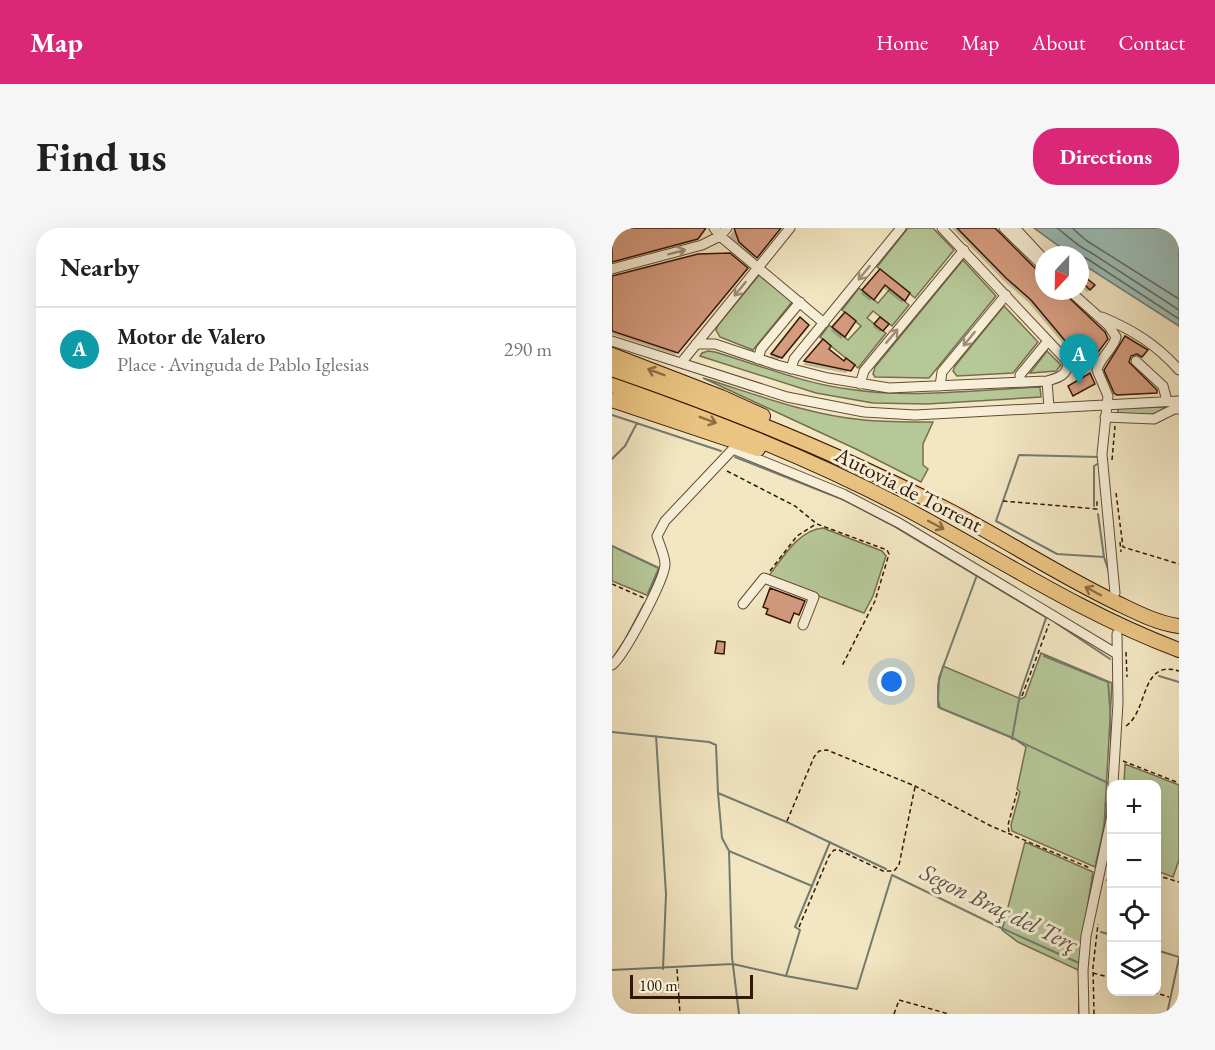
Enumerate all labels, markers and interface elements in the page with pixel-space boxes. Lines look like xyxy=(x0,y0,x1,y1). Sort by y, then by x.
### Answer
text: Map xyxy=(30,24,83,60)
text: Home xyxy=(876,29,928,56)
text: Map xyxy=(961,29,999,56)
text: About xyxy=(1032,29,1085,56)
text: Contact xyxy=(1118,29,1185,56)
button: Directions xyxy=(1033,128,1179,185)
text: Find us xyxy=(36,129,167,184)
one-way arrow xyxy=(668,246,687,257)
north arrow xyxy=(1035,246,1089,300)
text: Nearby xyxy=(60,250,140,284)
one-way arrow xyxy=(858,265,871,281)
one-way arrow xyxy=(733,281,746,297)
text: Motor de Valero xyxy=(117,322,265,351)
one-way arrow xyxy=(886,328,899,344)
one-way arrow xyxy=(963,331,976,347)
pin: A xyxy=(1060,334,1098,384)
text: A xyxy=(72,336,87,362)
text: 290 m xyxy=(504,336,552,362)
text: Place · Avinguda de Pablo Iglesias xyxy=(117,351,369,377)
one-way arrow xyxy=(647,366,665,377)
one-way arrow xyxy=(698,415,717,426)
street label: Autovia de Torrent xyxy=(829,439,987,539)
one-way arrow xyxy=(926,520,944,531)
one-way arrow xyxy=(1084,585,1102,596)
your location xyxy=(877,667,906,696)
map controls xyxy=(1107,780,1161,996)
button: + xyxy=(1107,780,1161,834)
button: − xyxy=(1107,834,1161,888)
water label: Segon Braç del Terç xyxy=(914,856,1084,959)
button: locate xyxy=(1107,888,1161,942)
button: layers xyxy=(1107,942,1161,996)
scale bar xyxy=(630,972,753,1000)
text: 100 m xyxy=(639,975,678,996)

